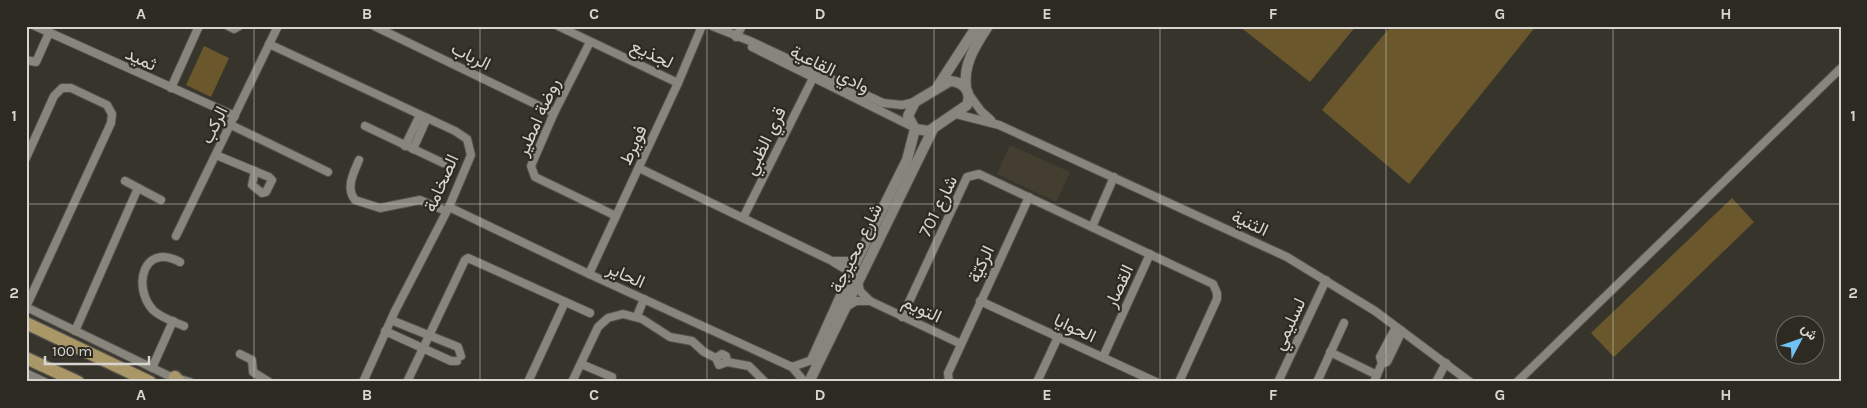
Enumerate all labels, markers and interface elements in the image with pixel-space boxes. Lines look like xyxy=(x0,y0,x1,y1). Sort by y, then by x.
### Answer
text: A xyxy=(136,4,146,23)
text: B xyxy=(362,4,372,23)
text: C xyxy=(589,4,599,23)
text: D xyxy=(815,4,826,23)
text: E xyxy=(1042,4,1052,23)
text: F xyxy=(1269,4,1278,23)
text: G xyxy=(1495,4,1505,23)
text: H xyxy=(1720,4,1732,23)
street label: لجذيع xyxy=(627,35,677,74)
street label: الرباب xyxy=(447,37,495,75)
street label: وادي القاعية xyxy=(785,40,873,101)
street label: ثميد xyxy=(122,42,160,76)
street label: روضة امطير xyxy=(511,75,565,160)
street label: الركب xyxy=(195,102,233,148)
street label: قري الظبي xyxy=(739,103,795,181)
text: 1 xyxy=(11,106,17,125)
text: 1 xyxy=(1850,106,1856,125)
street label: فويرط xyxy=(614,122,652,168)
street label: الصخامة xyxy=(419,151,463,215)
street label: شارع 701 xyxy=(914,172,963,241)
street label: شارع محيرجة xyxy=(825,200,888,297)
street label: الثنية xyxy=(1228,205,1272,241)
street label: الركيّة xyxy=(963,242,999,286)
street label: الحاير xyxy=(603,257,649,293)
street label: القصار xyxy=(1099,261,1138,312)
text: 2 xyxy=(9,283,19,302)
text: 2 xyxy=(1848,283,1858,302)
street label: التويم xyxy=(898,290,945,329)
street label: لسليمي xyxy=(1267,294,1314,355)
street label: الحوايا xyxy=(1050,309,1100,347)
north arrow xyxy=(1774,316,1824,366)
text: ش xyxy=(1797,320,1821,344)
scale bar xyxy=(45,333,149,365)
text: 100 m xyxy=(52,342,92,360)
text: A xyxy=(136,385,146,404)
text: B xyxy=(362,385,372,404)
text: C xyxy=(589,385,599,404)
text: D xyxy=(815,385,826,404)
text: E xyxy=(1042,385,1052,404)
text: F xyxy=(1269,385,1278,404)
text: G xyxy=(1495,385,1505,404)
text: H xyxy=(1720,385,1732,404)

